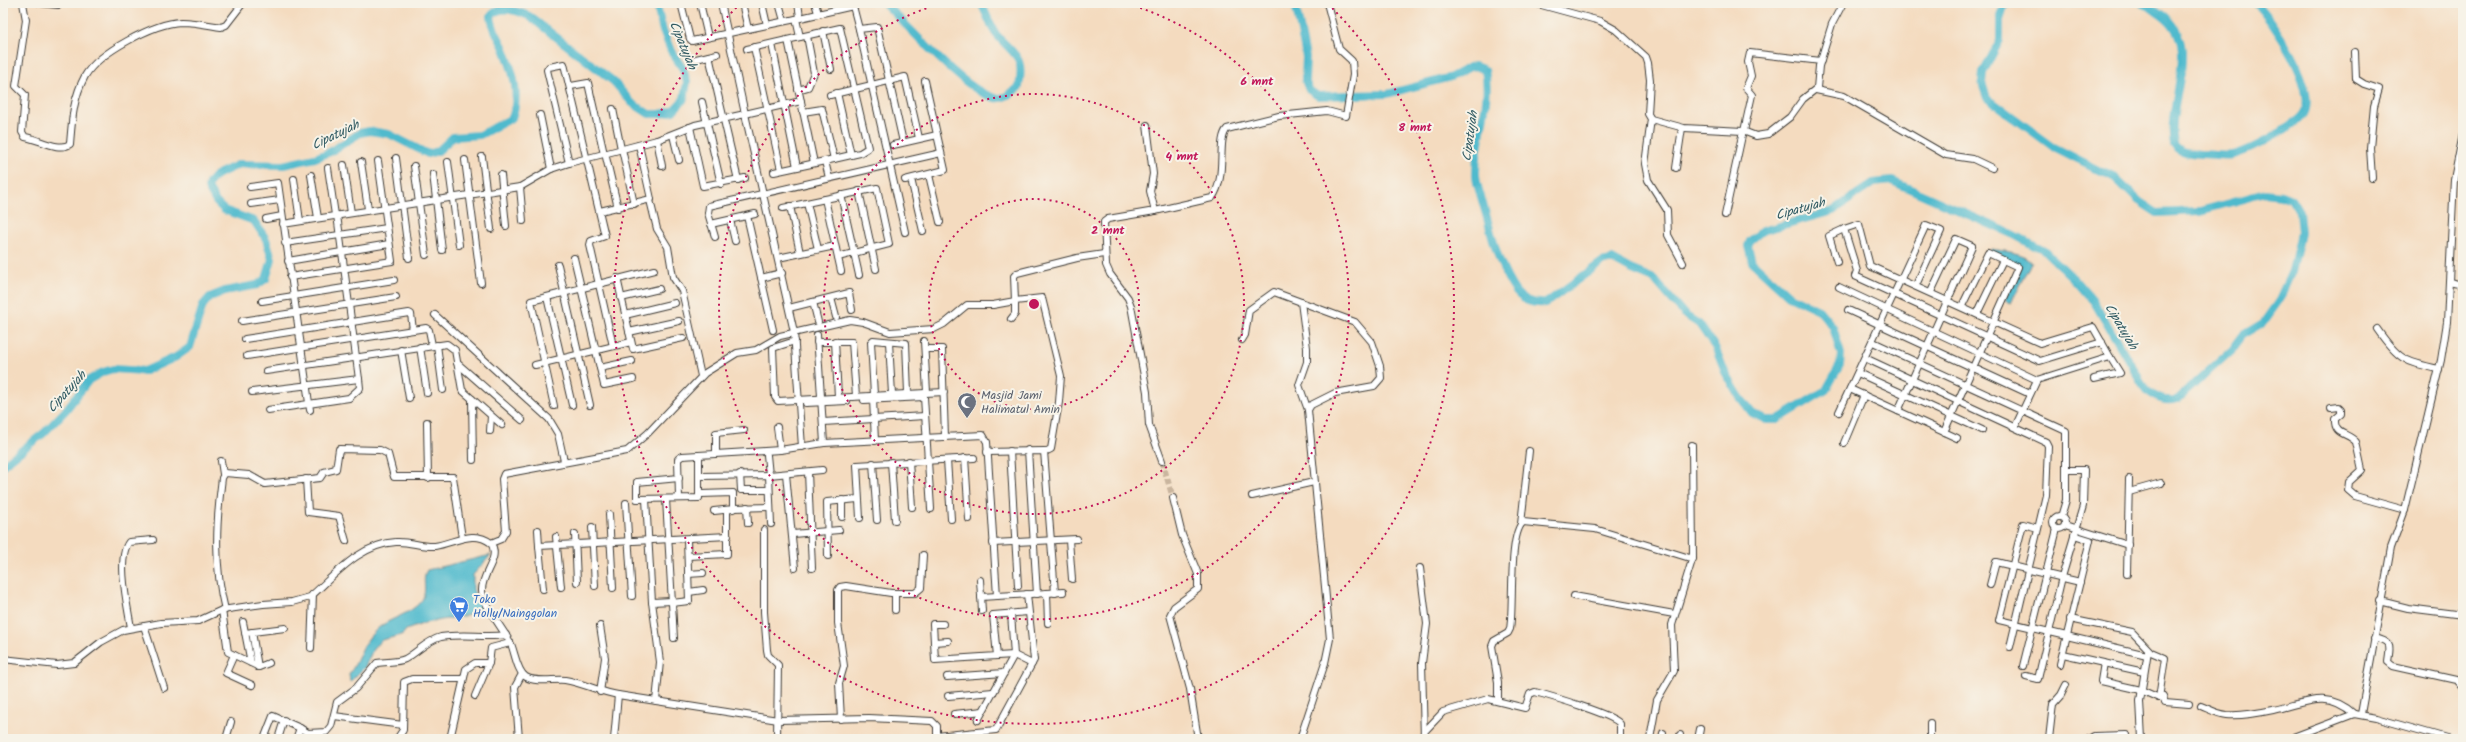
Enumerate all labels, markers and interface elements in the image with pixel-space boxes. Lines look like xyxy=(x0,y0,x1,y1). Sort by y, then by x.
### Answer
water label: Cipatujah xyxy=(663,18,703,74)
text: 6 mnt xyxy=(1240,72,1274,91)
water label: Cipatujah xyxy=(1457,109,1485,163)
water label: Cipatujah xyxy=(308,114,364,156)
text: 8 mnt xyxy=(1398,118,1432,137)
text: 4 mnt xyxy=(1165,147,1199,166)
water label: Cipatujah xyxy=(1773,192,1829,227)
text: 2 mnt xyxy=(1091,221,1125,240)
centre of rings xyxy=(1027,297,1041,311)
water label: Cipatujah xyxy=(2099,300,2143,355)
water label: Cipatujah xyxy=(42,365,93,418)
place label: Masjid Jami Halimatul Amin xyxy=(981,386,1060,419)
mosque icon: Masjid Jami Halimatul Amin xyxy=(956,391,978,419)
place label: Toko Holly/Nainggolan xyxy=(473,590,557,623)
supermarket icon: Toko Holly/Nainggolan xyxy=(448,595,470,623)

